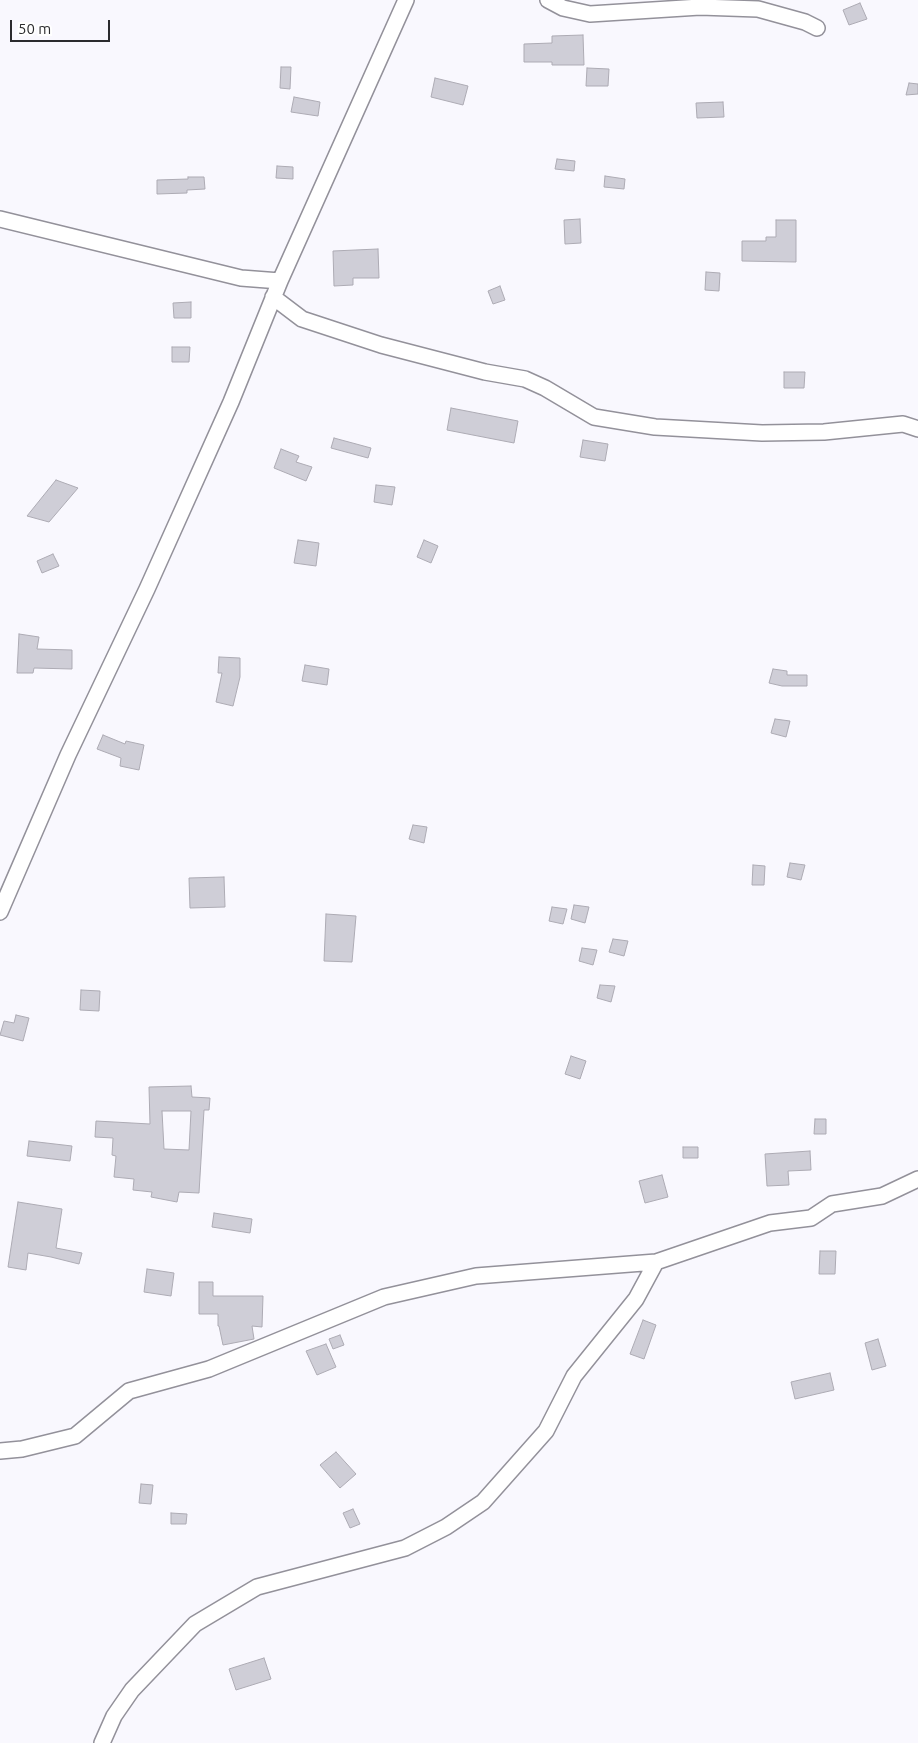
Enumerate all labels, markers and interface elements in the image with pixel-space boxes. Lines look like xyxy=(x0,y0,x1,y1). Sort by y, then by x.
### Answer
scale bar xyxy=(12,10,112,42)
text: 50 m xyxy=(18,20,51,37)

